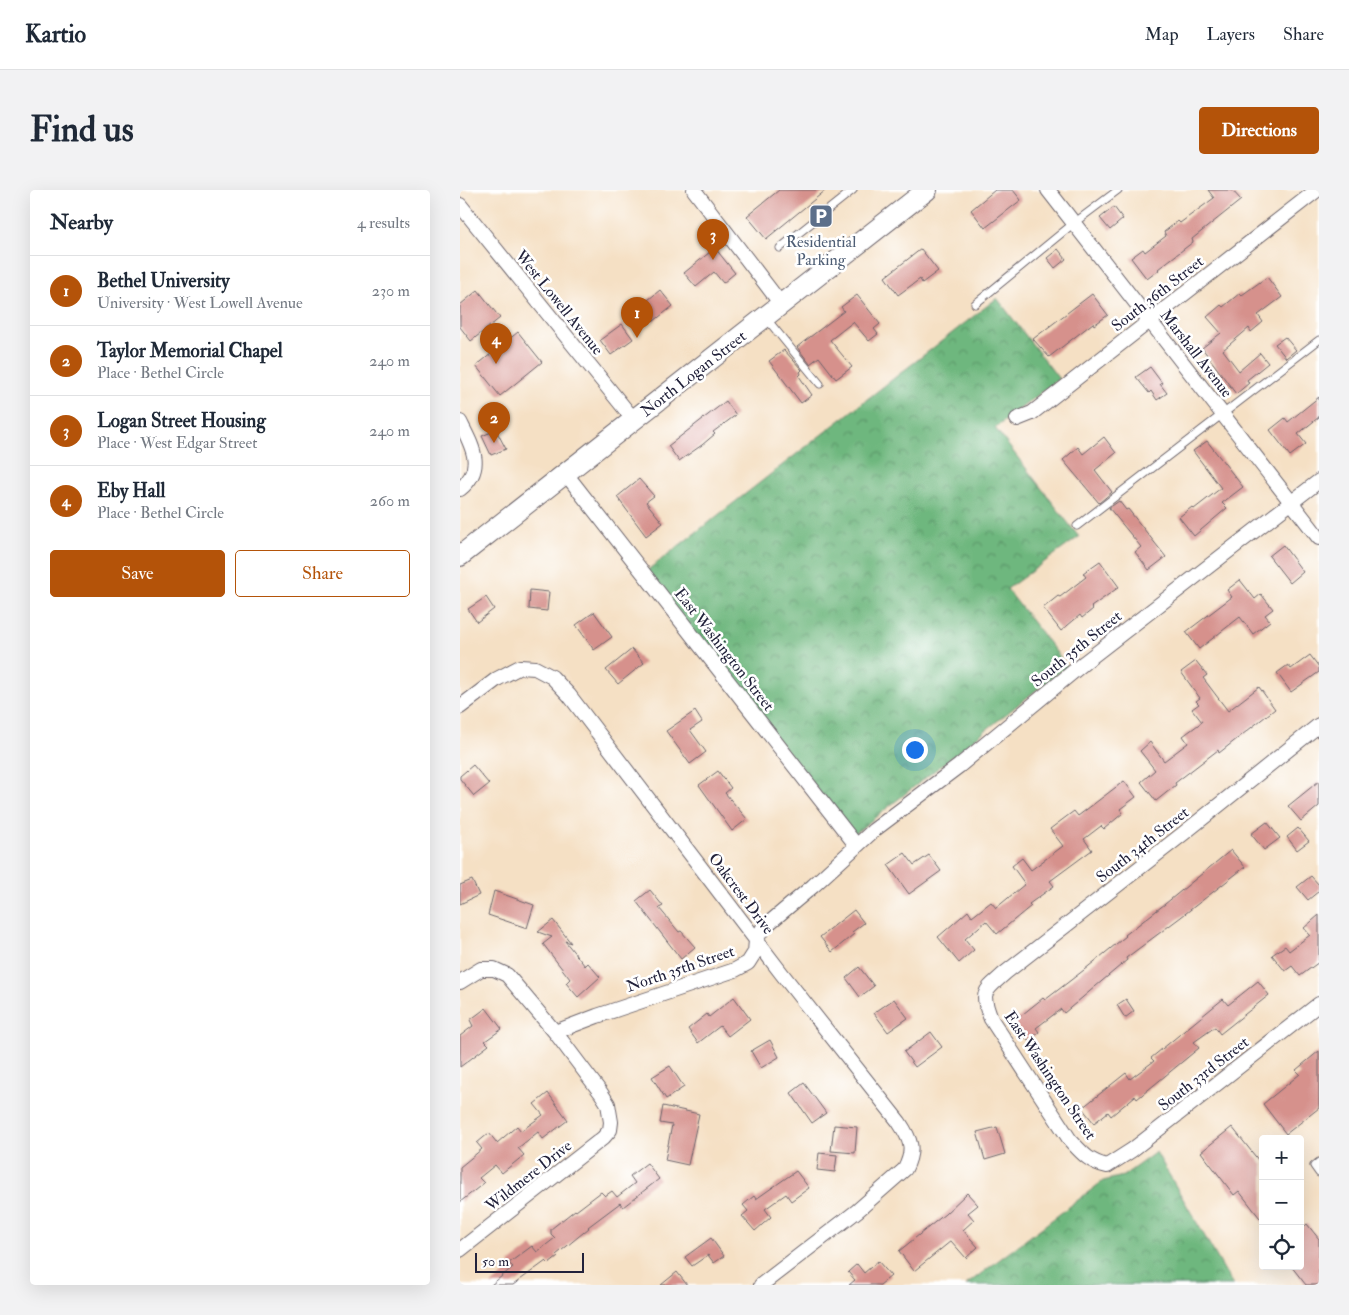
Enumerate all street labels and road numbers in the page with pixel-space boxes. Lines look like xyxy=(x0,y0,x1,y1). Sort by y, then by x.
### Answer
street label: West Lowell Avenue xyxy=(510,245,608,359)
street label: South 36th Street xyxy=(1108,252,1208,336)
street label: Marshall Avenue xyxy=(1156,306,1237,402)
street label: North Logan Street xyxy=(637,326,750,421)
street label: East Washington Street xyxy=(670,584,779,715)
street label: South 35th Street xyxy=(1027,606,1126,691)
street label: South 34th Street xyxy=(1092,802,1193,887)
street label: Oakcrest Drive xyxy=(704,849,778,938)
street label: North 35th Street xyxy=(624,941,737,997)
street label: East Washington Street xyxy=(1000,1007,1101,1144)
street label: South 33rd Street xyxy=(1154,1032,1253,1115)
street label: Wildmere Drive xyxy=(481,1136,576,1216)

